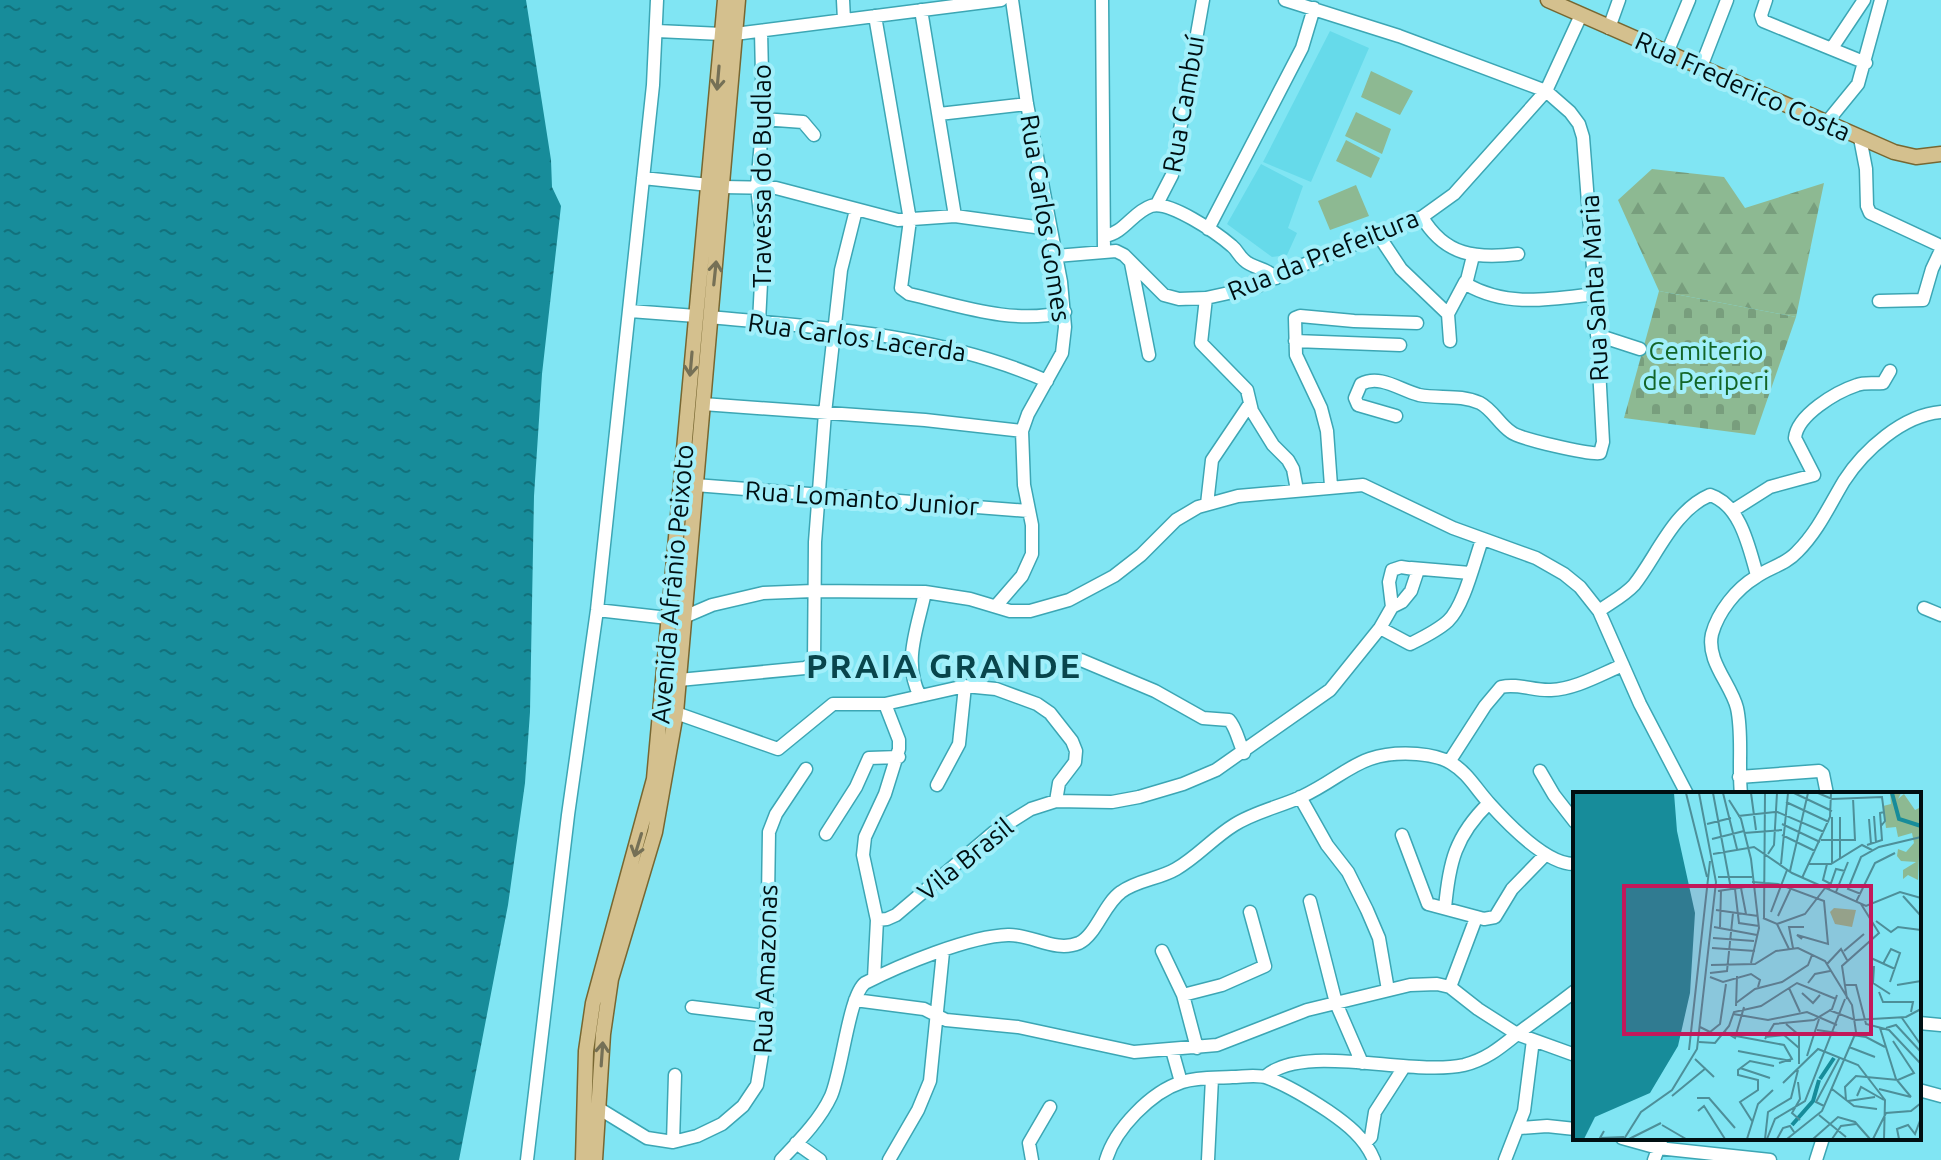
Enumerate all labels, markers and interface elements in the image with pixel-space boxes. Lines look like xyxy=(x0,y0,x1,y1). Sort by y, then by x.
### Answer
street label: Rua Frederico Costa xyxy=(1631,25,1855,147)
street label: Rua Cambuí xyxy=(1157,33,1209,175)
one-way arrow xyxy=(710,64,725,91)
street label: Travessa do Budlao xyxy=(747,64,776,288)
street label: Rua Carlos Gomes xyxy=(1015,112,1077,324)
street label: Rua Santa Maria xyxy=(1575,194,1613,382)
street label: Rua da Prefeitura xyxy=(1223,202,1423,306)
one-way arrow xyxy=(707,260,722,287)
street label: Rua Carlos Lacerda xyxy=(746,307,968,367)
park label: Cemiterio de Periperi xyxy=(1643,336,1769,395)
one-way arrow xyxy=(683,351,698,377)
street label: Avenida Afrânio Peixoto xyxy=(645,443,699,725)
street label: Rua Lomanto Junior xyxy=(744,475,980,521)
district label: PRAIA GRANDE xyxy=(806,646,1082,684)
inset map xyxy=(1573,792,1921,1140)
street label: Vila Brasil xyxy=(912,812,1019,906)
one-way arrow xyxy=(630,831,645,857)
street label: Rua Amazonas xyxy=(748,884,782,1054)
one-way arrow xyxy=(595,1041,610,1068)

